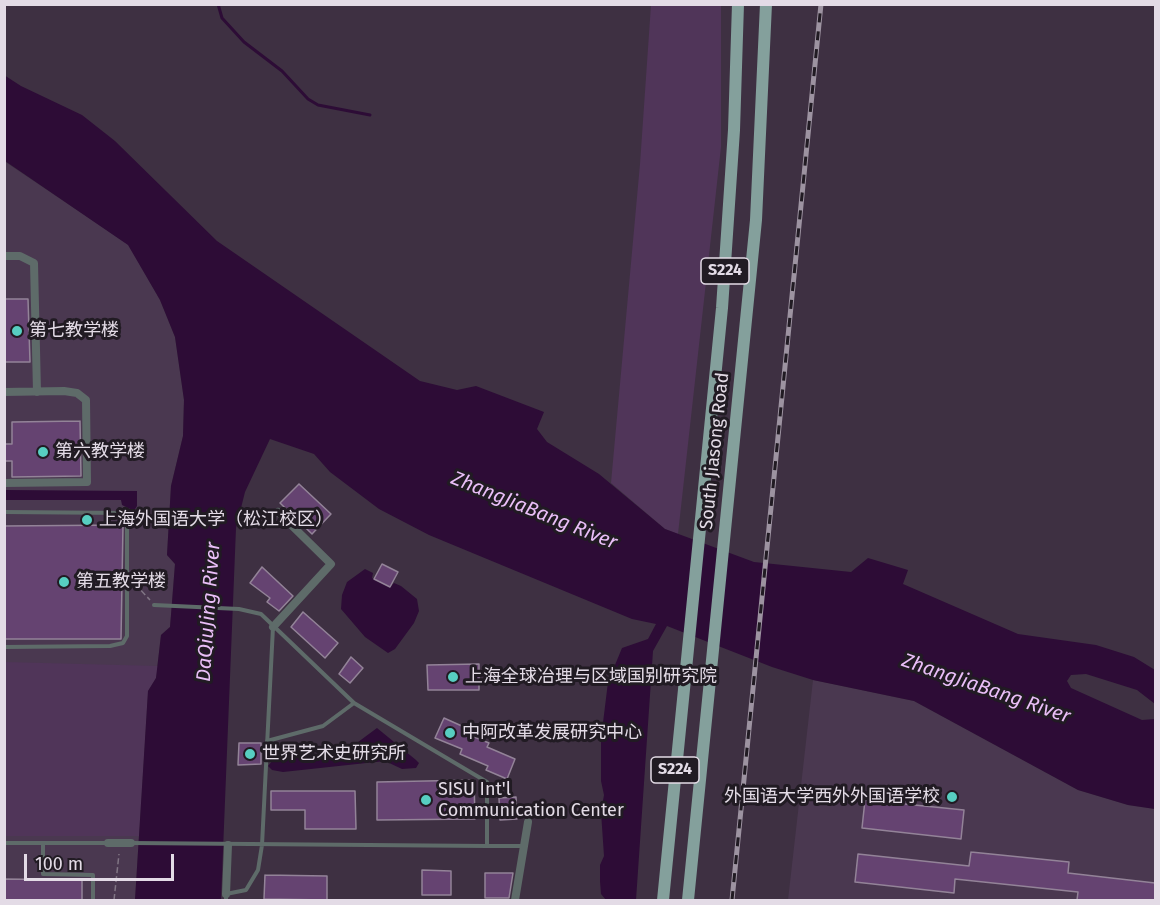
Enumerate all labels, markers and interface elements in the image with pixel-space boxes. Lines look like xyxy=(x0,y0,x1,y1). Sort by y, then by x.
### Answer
road number: S224 xyxy=(701,258,749,284)
place label: 第七教学楼 xyxy=(29,320,119,342)
marker: 第七教学楼 xyxy=(10,324,24,338)
street label: South Jiasong Road xyxy=(696,371,734,531)
place label: 第六教学楼 xyxy=(55,441,145,463)
marker: 第六教学楼 xyxy=(36,445,50,459)
water label: ZhangJiaBang River xyxy=(448,467,620,555)
place label: 上海外国语大学（松江校区） xyxy=(99,509,333,531)
marker: 上海外国语大学（松江校区） xyxy=(80,513,94,527)
water label: DaQiuJing River xyxy=(192,541,226,683)
place label: 第五教学楼 xyxy=(76,571,166,593)
marker: 第五教学楼 xyxy=(57,575,71,589)
water label: ZhangJiaBang River xyxy=(899,649,1073,729)
place label: 上海全球冶理与区域国别研究院 xyxy=(465,666,717,688)
marker: 上海全球冶理与区域国别研究院 xyxy=(446,670,460,684)
place label: 中阿改革发展研究中心 xyxy=(462,722,642,744)
marker: 中阿改革发展研究中心 xyxy=(443,726,457,740)
place label: 世界艺术史研究所 xyxy=(262,743,406,765)
marker: 世界艺术史研究所 xyxy=(243,747,257,761)
road number: S224 xyxy=(651,757,699,783)
place label: SISU Int'l Communication Center xyxy=(438,779,624,822)
place label: 外国语大学西外外国语学校 xyxy=(724,786,940,808)
marker: 外国语大学西外外国语学校 xyxy=(945,790,959,804)
marker: SISU Int'l Communication Center xyxy=(419,793,433,807)
scale bar xyxy=(27,842,177,880)
text: 100 m xyxy=(35,853,83,875)

